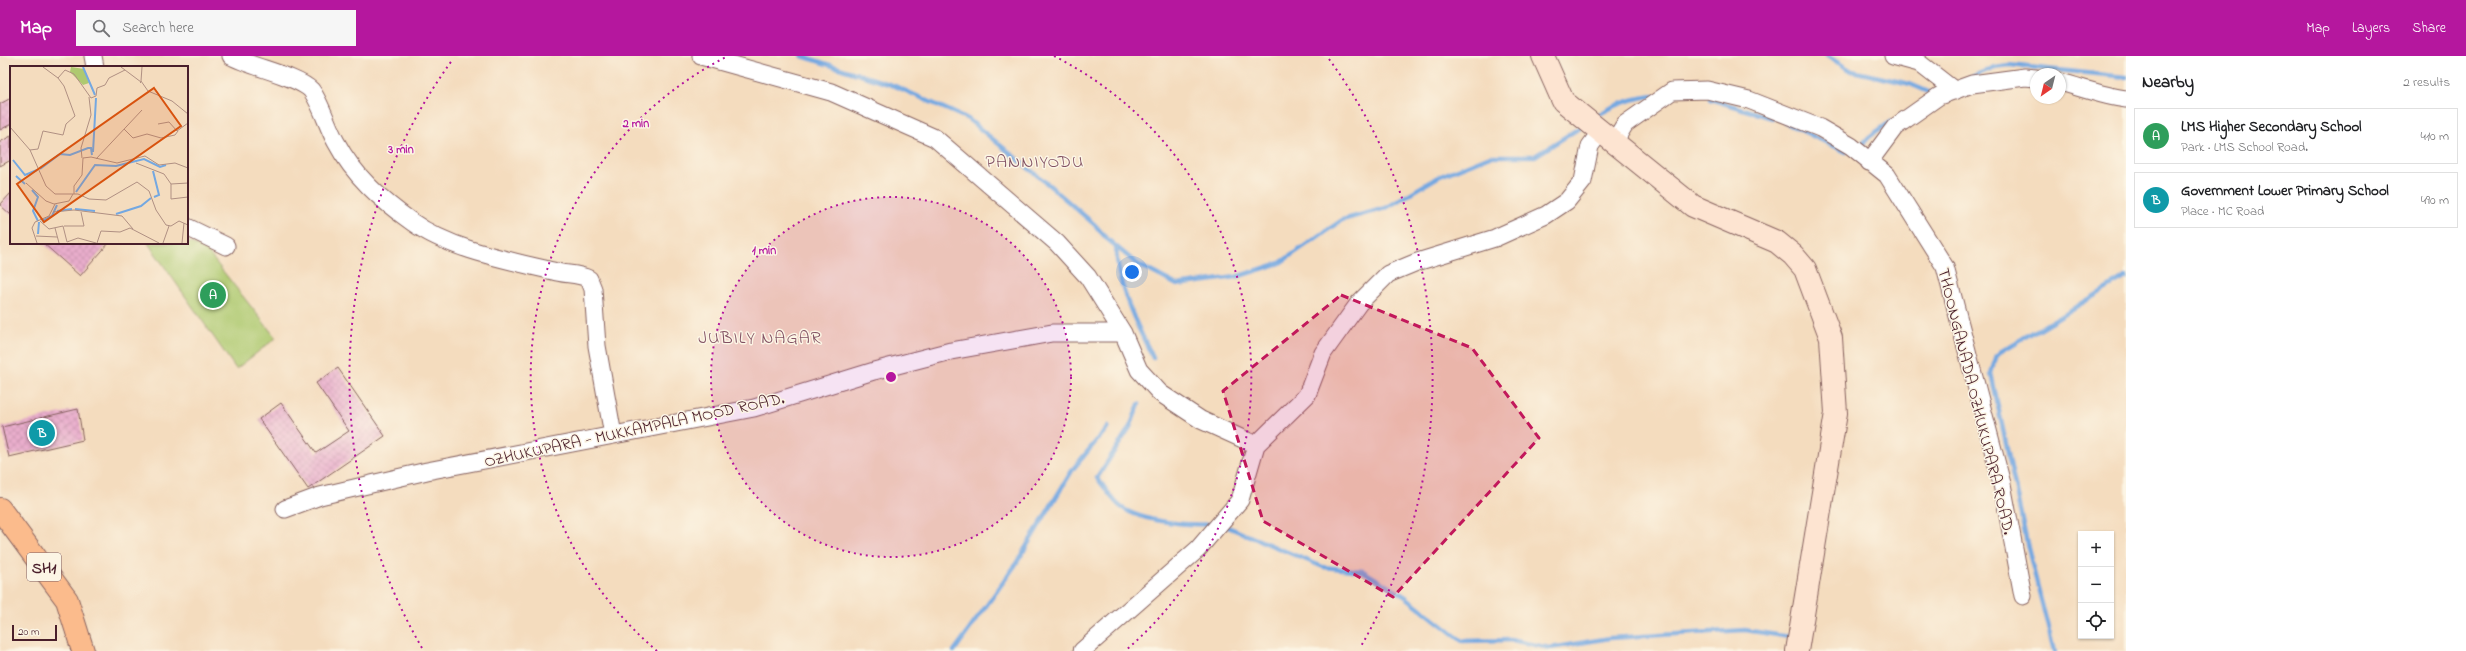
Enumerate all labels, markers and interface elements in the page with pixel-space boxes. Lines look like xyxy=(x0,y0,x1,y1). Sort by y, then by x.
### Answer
search box xyxy=(76,10,356,46)
text: Map xyxy=(20,15,52,42)
icon: search xyxy=(90,17,112,39)
text: Search here xyxy=(122,17,194,39)
text: Map xyxy=(2306,18,2330,39)
text: Layers xyxy=(2352,18,2390,39)
text: Share xyxy=(2412,18,2446,39)
inset map xyxy=(10,66,188,244)
north arrow xyxy=(2030,68,2066,104)
text: Nearby xyxy=(2142,70,2194,95)
text: 2 results xyxy=(2403,73,2450,92)
text: 2 min xyxy=(622,115,649,133)
text: LMS Higher Secondary School xyxy=(2181,116,2361,138)
text: A xyxy=(2152,127,2160,146)
text: 410 m xyxy=(2421,127,2449,146)
text: Park · LMS School Road. xyxy=(2181,138,2308,157)
text: 3 min xyxy=(387,141,414,159)
district label: PANNIYODU xyxy=(986,150,1084,176)
text: Government Lower Primary School xyxy=(2181,180,2389,202)
text: B xyxy=(2152,191,2160,210)
text: 490 m xyxy=(2421,191,2449,210)
text: Place · MC Road xyxy=(2181,202,2264,221)
text: 1 min xyxy=(752,242,776,260)
your location xyxy=(1122,262,1142,282)
street label: THOONGANADA OZHUKUPARA ROAD. xyxy=(1930,265,2021,538)
pin: A xyxy=(200,280,226,310)
district label: JUBILY NAGAR xyxy=(698,326,822,352)
centre of rings xyxy=(884,370,898,384)
street label: OZHUKUPARA - MUKKAMPALA MOOD ROAD. xyxy=(482,386,787,475)
pin: B xyxy=(29,418,55,448)
map controls xyxy=(2078,531,2114,639)
button: + xyxy=(2078,531,2114,567)
road number: SH1 xyxy=(27,553,61,581)
button: − xyxy=(2078,567,2114,603)
button: locate xyxy=(2078,603,2114,639)
scale bar xyxy=(12,623,57,642)
text: 20 m xyxy=(18,624,40,640)

